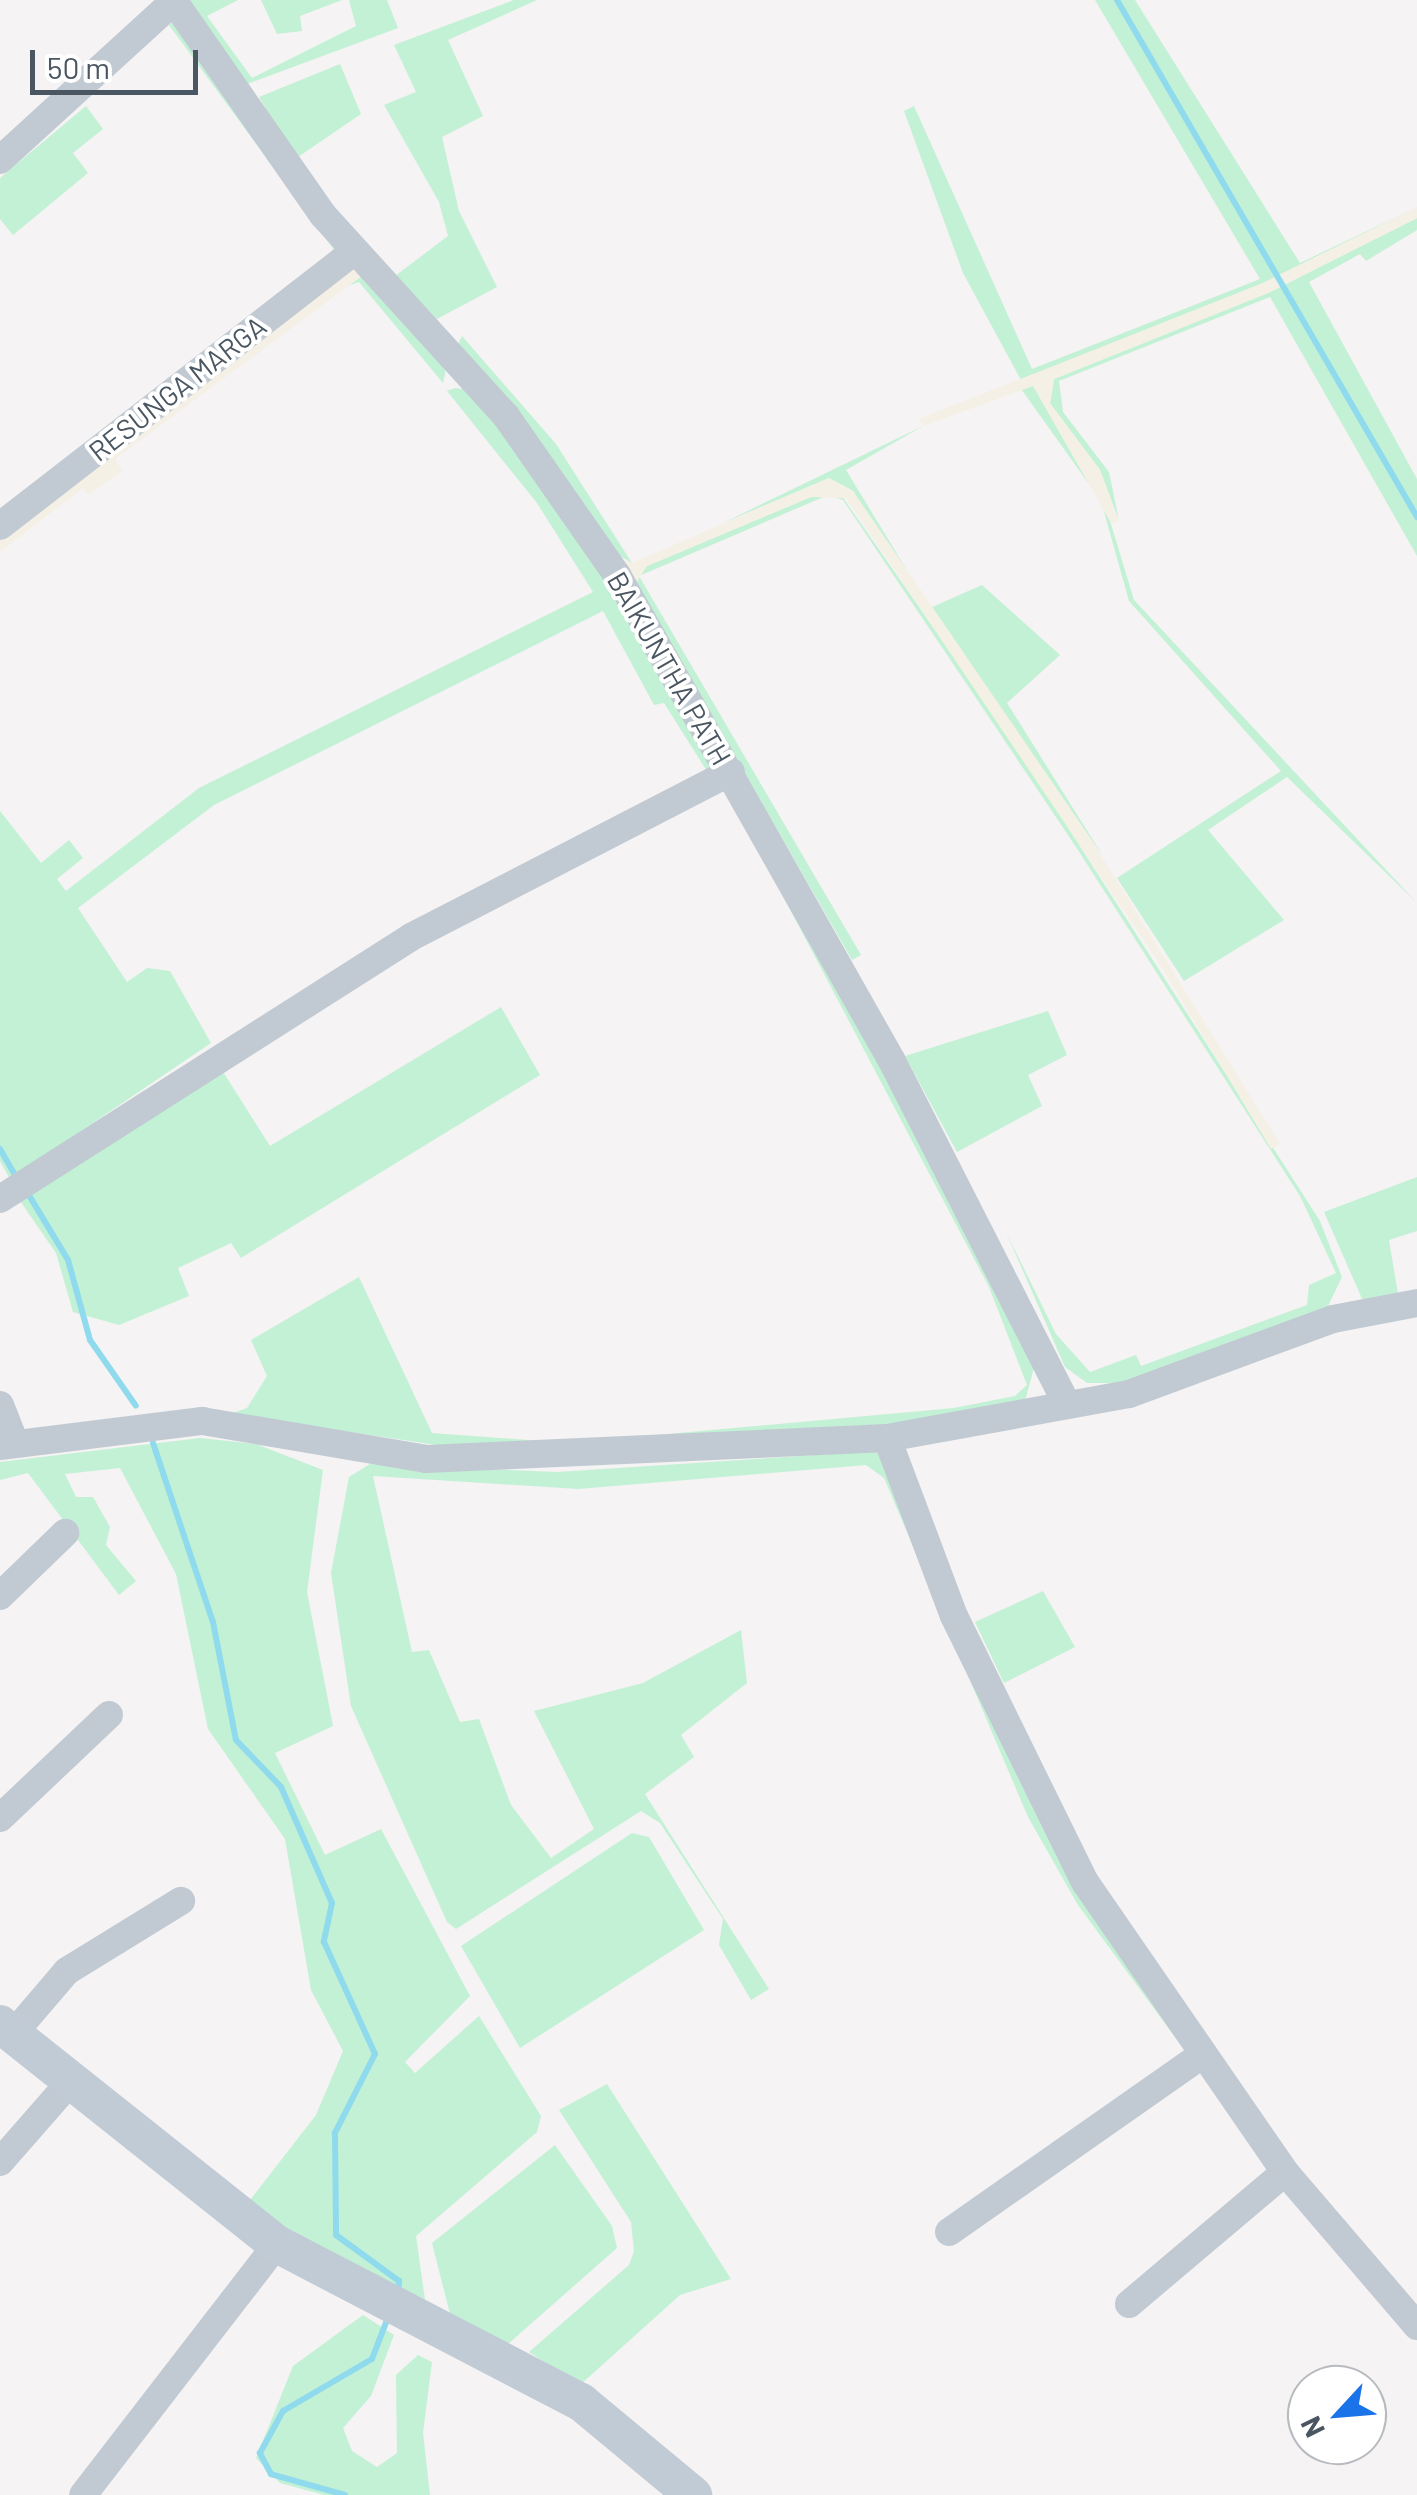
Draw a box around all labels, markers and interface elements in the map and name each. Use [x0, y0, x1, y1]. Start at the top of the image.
scale bar [35, 30, 202, 92]
text: 50 m [47, 49, 110, 85]
street label: RESUNGA MARGA [82, 308, 272, 468]
street label: BAIKUNTHA PATH [601, 565, 739, 771]
north arrow [1287, 2365, 1387, 2465]
text: N [1292, 2411, 1331, 2443]

